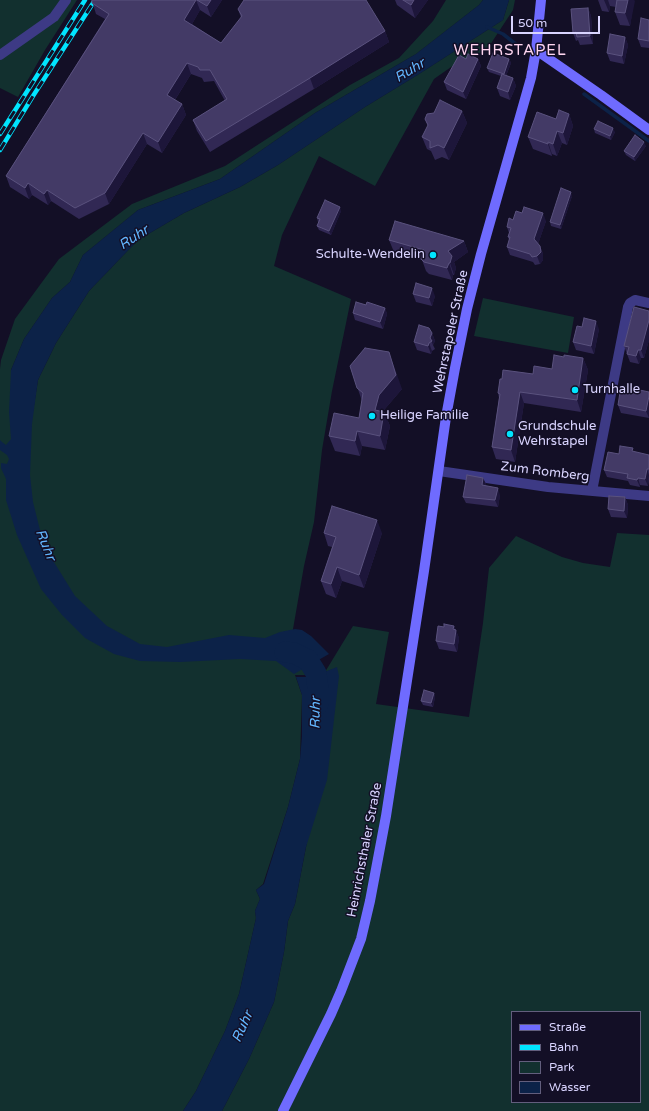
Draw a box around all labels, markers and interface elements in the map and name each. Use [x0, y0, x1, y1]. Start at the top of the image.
scale bar [513, 8, 602, 34]
text: 50 m [518, 16, 547, 30]
district label: WEHRSTAPEL [453, 42, 567, 60]
water label: Ruhr [392, 55, 428, 87]
water label: Ruhr [116, 222, 152, 254]
place label: Schulte-Wendelin [316, 247, 425, 263]
marker: Schulte-Wendelin [428, 250, 438, 260]
street label: Wehrstapeler Straße [430, 269, 472, 395]
place label: Turnhalle [583, 382, 640, 398]
marker: Turnhalle [570, 385, 580, 395]
place label: Heilige Familie [380, 408, 469, 424]
marker: Heilige Familie [367, 411, 377, 421]
place label: Grundschule Wehrstapel [518, 419, 596, 450]
marker: Grundschule Wehrstapel [505, 429, 515, 439]
street label: Zum Romberg [500, 459, 590, 485]
water label: Ruhr [31, 527, 59, 563]
water label: Ruhr [307, 697, 325, 729]
street label: Heinrichsthaler Straße [344, 781, 386, 919]
water label: Ruhr [229, 1009, 257, 1045]
legend [511, 1011, 641, 1103]
text: Straße [549, 1020, 586, 1034]
text: Bahn [549, 1040, 579, 1054]
text: Park [549, 1060, 575, 1074]
text: Wasser [549, 1080, 590, 1094]

